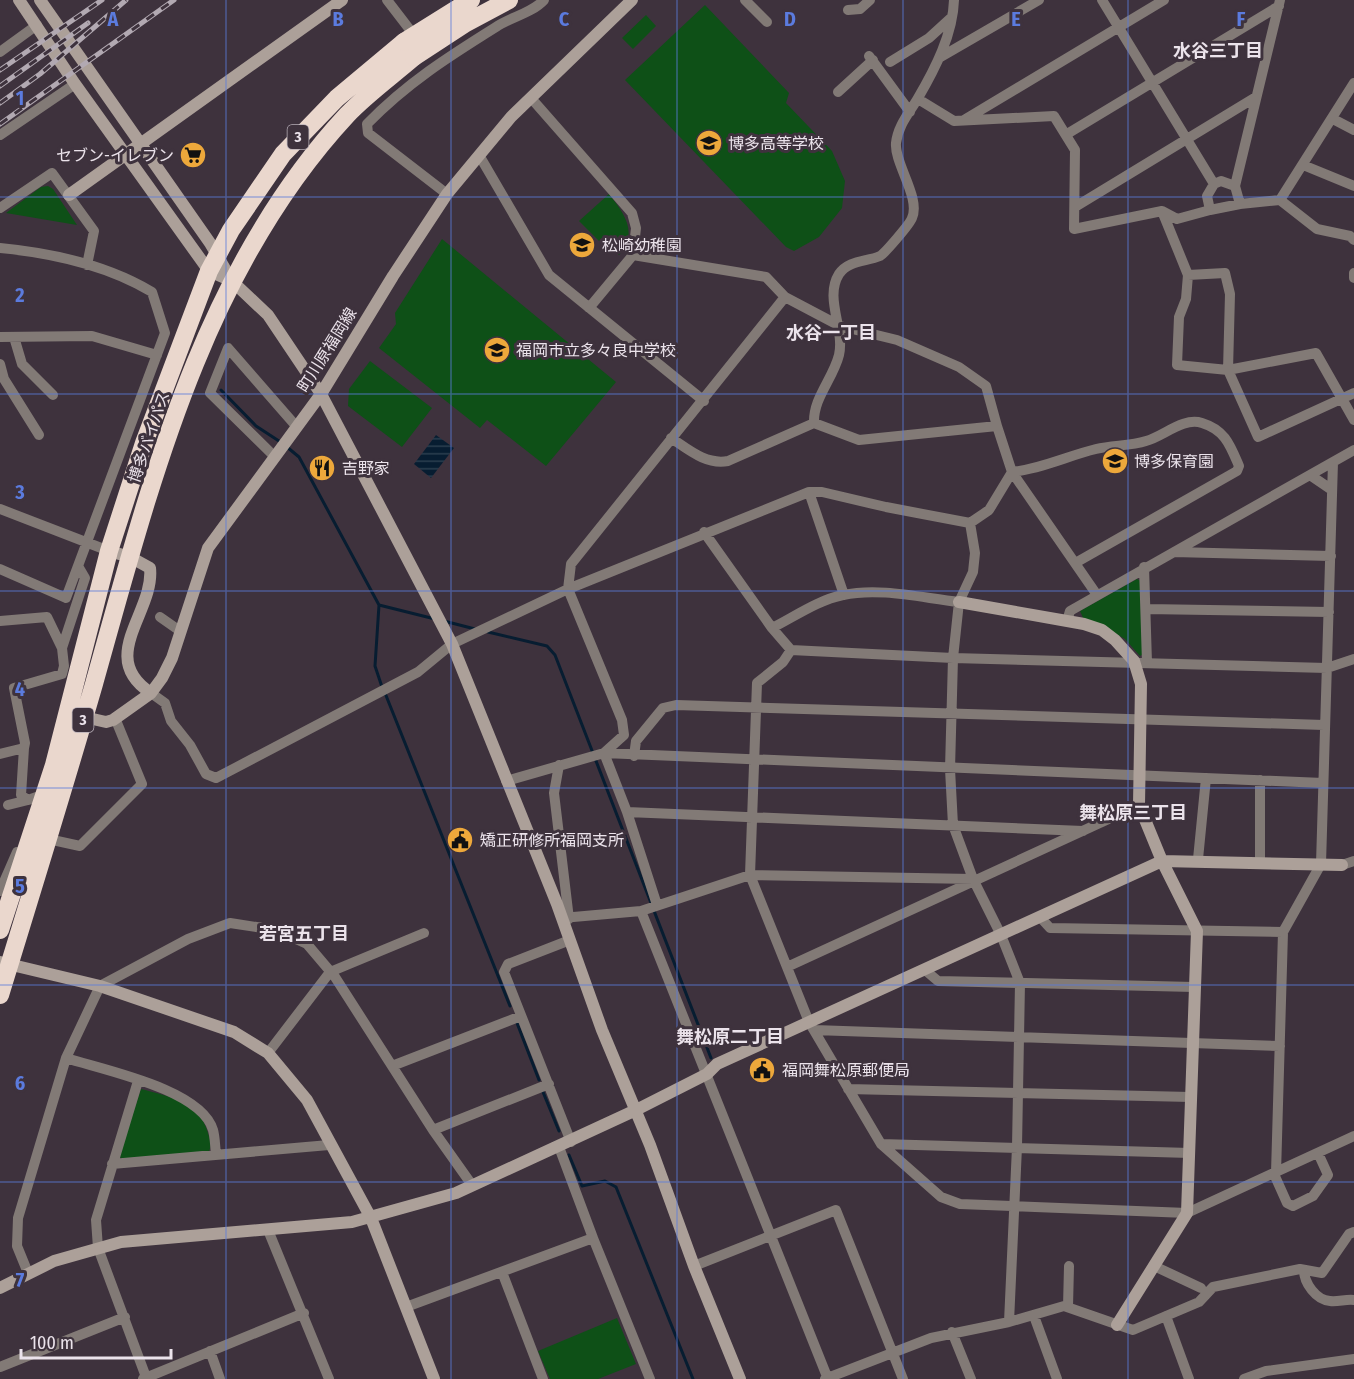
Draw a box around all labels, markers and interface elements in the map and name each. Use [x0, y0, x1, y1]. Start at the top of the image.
text: A [107, 7, 120, 31]
text: B [332, 7, 344, 31]
text: C [559, 7, 570, 31]
text: D [784, 7, 796, 31]
text: E [1011, 7, 1021, 31]
text: F [1237, 7, 1246, 31]
district label: 水谷三丁目 [1173, 40, 1263, 62]
text: 1 [16, 86, 24, 110]
road number: 3 [288, 125, 308, 149]
school or university icon: 博多高等学校 [694, 128, 724, 158]
place label: 博多高等学校 [728, 134, 824, 153]
supermarket icon: セブン-イレブン [178, 140, 208, 170]
place label: セブン-イレブン [56, 146, 174, 165]
school or university icon: 松崎幼稚園 [567, 230, 597, 260]
place label: 松崎幼稚園 [602, 236, 682, 255]
text: 2 [14, 283, 25, 307]
street label: 町川原福岡線 [294, 304, 360, 396]
district label: 水谷一丁目 [786, 322, 876, 344]
school or university icon: 福岡市立多々良中学校 [482, 335, 512, 365]
place label: 福岡市立多々良中学校 [516, 341, 676, 360]
street label: 博多バイパス [124, 389, 174, 485]
school or university icon: 博多保育園 [1100, 446, 1130, 476]
place label: 博多保育園 [1134, 452, 1214, 471]
restaurant icon: 吉野家 [307, 453, 337, 483]
place label: 吉野家 [342, 459, 390, 478]
text: 3 [14, 480, 25, 504]
text: 4 [15, 677, 25, 701]
road number: 3 [72, 708, 94, 732]
district label: 舞松原三丁目 [1079, 802, 1187, 824]
public building icon: 矯正研修所福岡支所 [445, 825, 475, 855]
place label: 矯正研修所福岡支所 [480, 831, 624, 850]
text: 5 [15, 874, 25, 898]
district label: 若宮五丁目 [259, 923, 349, 945]
district label: 舞松原二丁目 [676, 1026, 784, 1048]
public building icon: 福岡舞松原郵便局 [747, 1055, 777, 1085]
place label: 福岡舞松原郵便局 [782, 1061, 910, 1080]
text: 6 [15, 1071, 25, 1095]
text: 7 [16, 1268, 25, 1292]
scale bar [21, 1322, 171, 1360]
text: 100 m [30, 1332, 74, 1354]

